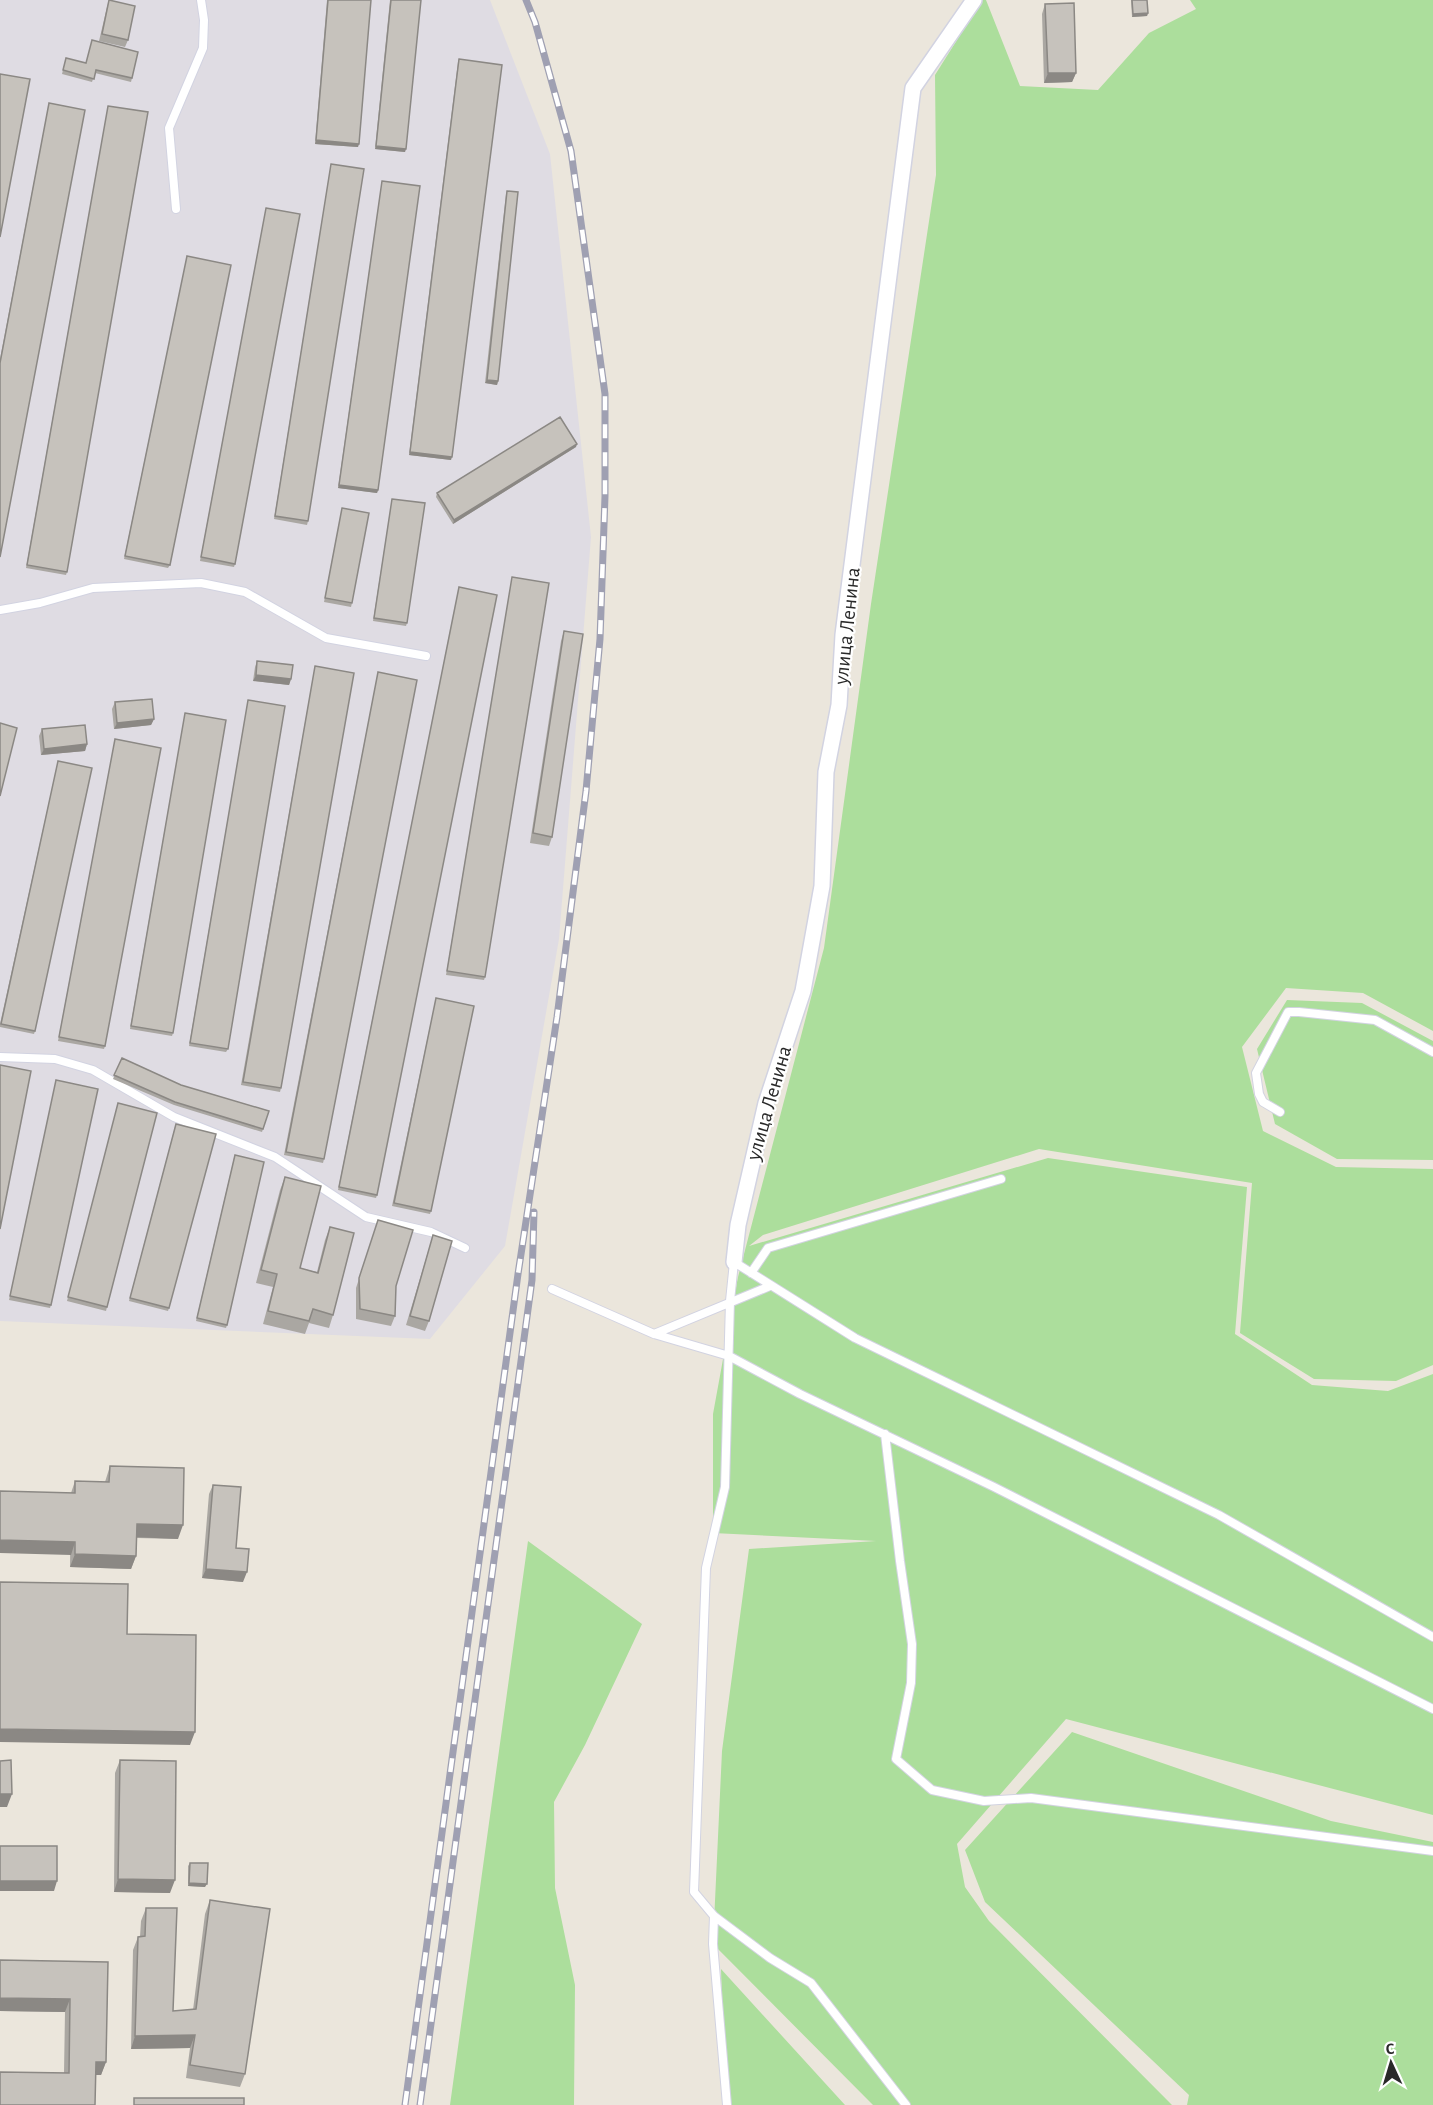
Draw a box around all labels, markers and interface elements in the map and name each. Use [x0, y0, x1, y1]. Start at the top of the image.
street label: улица Ленина [830, 566, 864, 687]
street label: улица Ленина [742, 1043, 795, 1164]
north arrow [1361, 2033, 1421, 2093]
text: С [1385, 2041, 1395, 2057]

